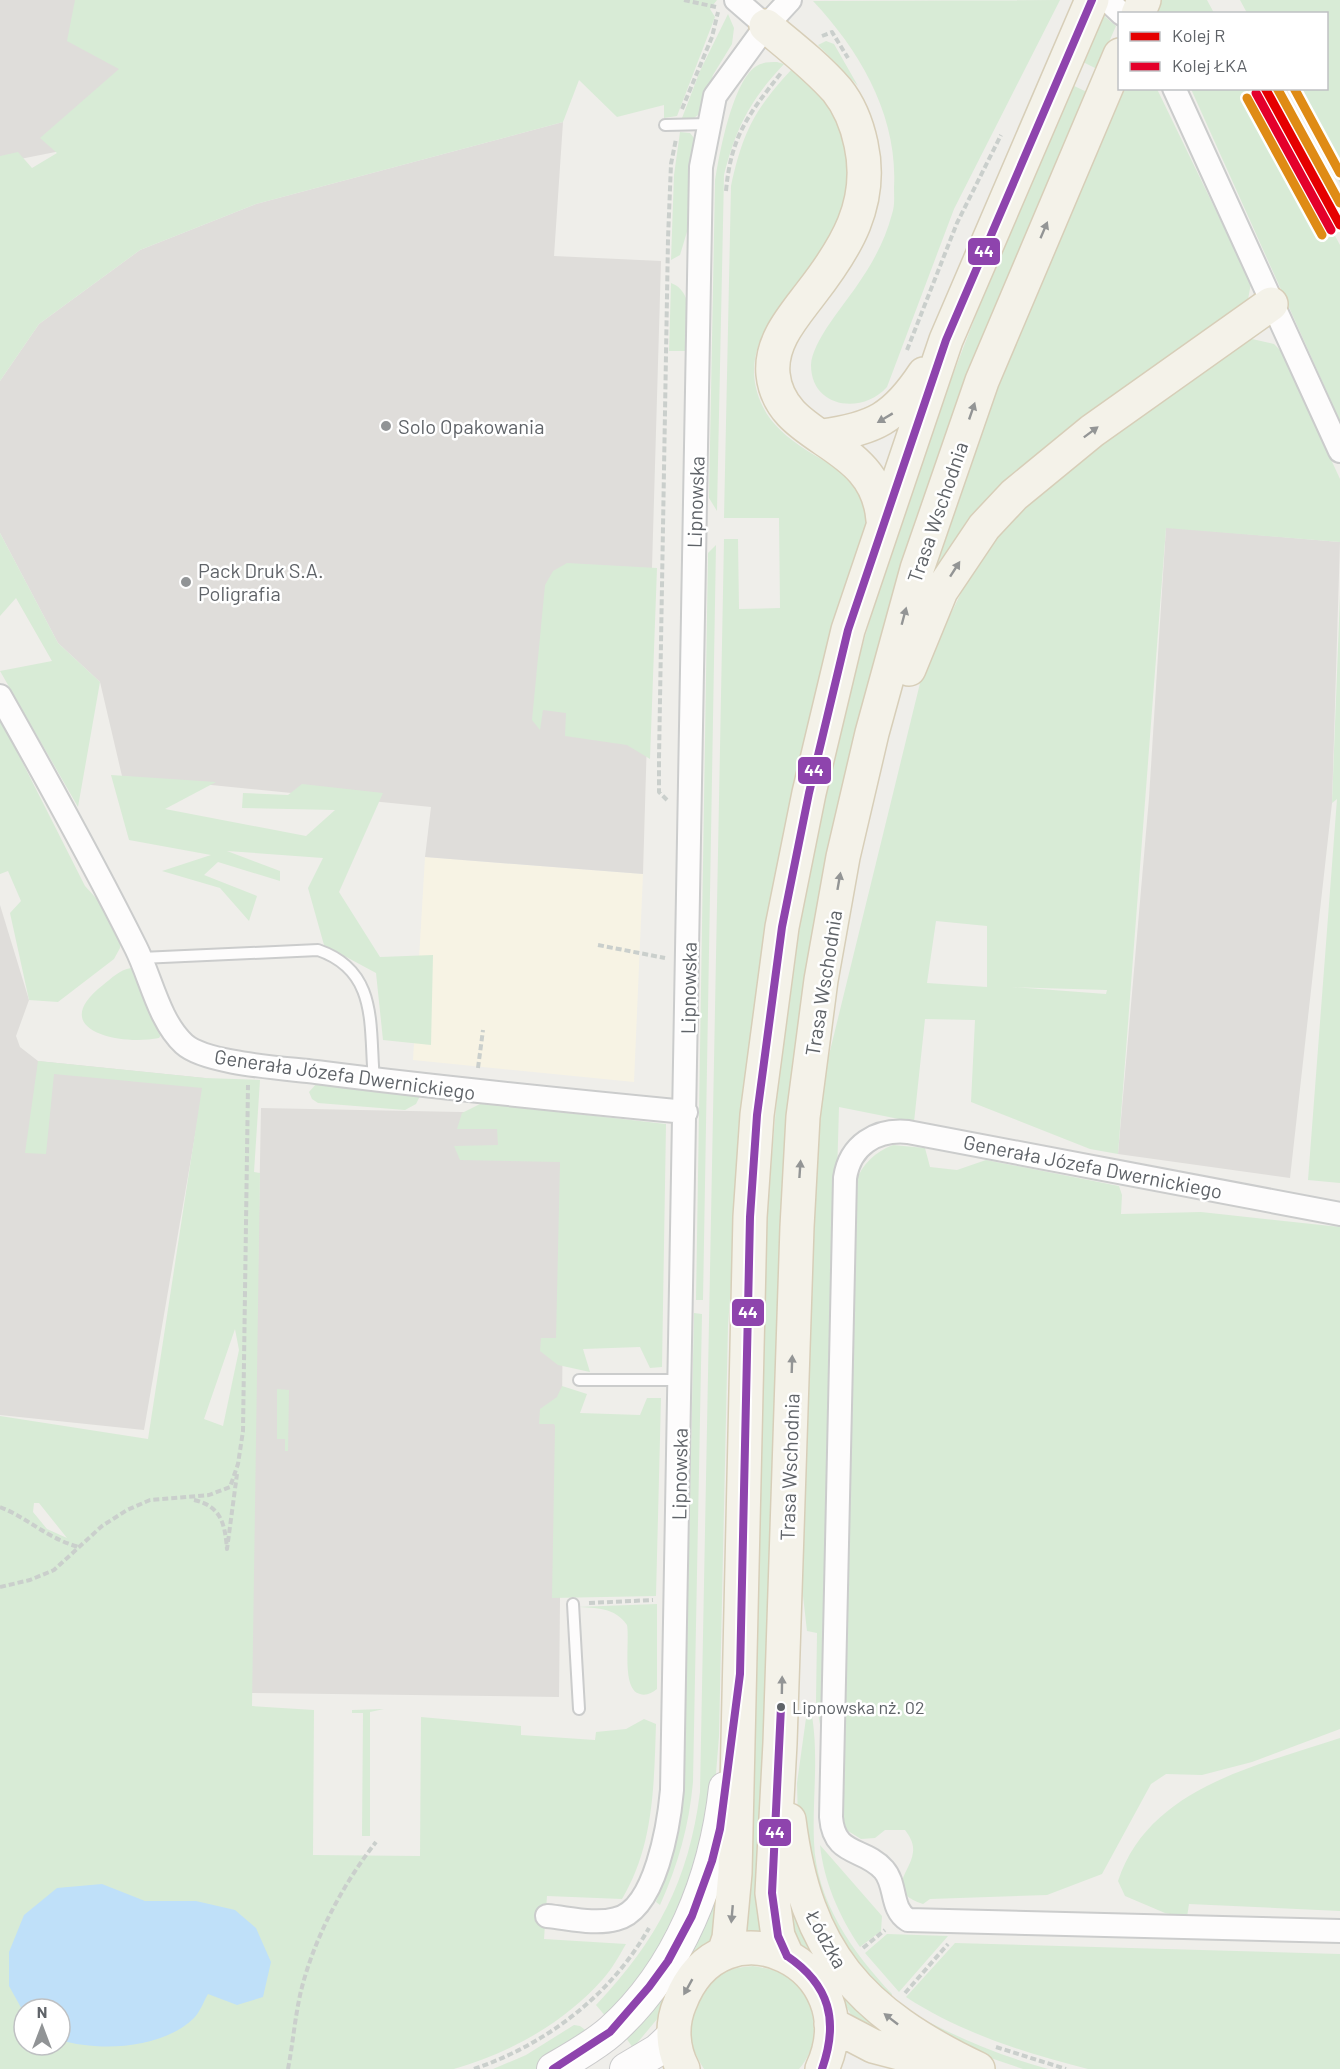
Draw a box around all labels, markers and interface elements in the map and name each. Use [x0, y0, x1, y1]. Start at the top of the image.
legend [1118, 12, 1328, 90]
text: Kolej R [1172, 24, 1225, 46]
text: Kolej ŁKA [1172, 54, 1248, 76]
one-way arrow [1039, 220, 1049, 238]
line badge: 44 [967, 237, 1001, 266]
text: 44 [974, 241, 994, 260]
one-way arrow [967, 402, 977, 420]
one-way arrow [876, 413, 893, 423]
place label: Solo Opakowania [398, 414, 544, 438]
marker: Solo Opakowania [379, 419, 393, 433]
one-way arrow [1084, 426, 1099, 438]
street label: Trasa Wschodnia [902, 438, 972, 586]
street label: Lipnowska [681, 456, 709, 548]
place label: Pack Druk S.A. Poligrafia [198, 558, 323, 605]
one-way arrow [949, 562, 961, 578]
marker: Pack Druk S.A. Poligrafia [179, 575, 193, 589]
one-way arrow [900, 607, 909, 625]
line badge: 44 [797, 756, 832, 785]
text: 44 [804, 760, 824, 779]
one-way arrow [835, 871, 844, 890]
street label: Trasa Wschodnia [800, 908, 846, 1058]
street label: Lipnowska [675, 942, 701, 1034]
street label: Generała Józefa Dwernickiego [213, 1044, 477, 1104]
street label: Generała Józefa Dwernickiego [961, 1129, 1225, 1203]
one-way arrow [796, 1160, 805, 1179]
line badge: 44 [731, 1298, 765, 1327]
text: 44 [738, 1302, 758, 1321]
one-way arrow [788, 1354, 797, 1373]
street label: Trasa Wschodnia [774, 1393, 804, 1541]
street label: Lipnowska [666, 1428, 692, 1520]
one-way arrow [777, 1675, 787, 1694]
place label: Lipnowska nż. 02 [792, 1696, 925, 1718]
marker: Lipnowska nż. 02 [775, 1701, 787, 1713]
line badge: 44 [758, 1818, 792, 1847]
text: 44 [765, 1822, 785, 1841]
one-way arrow [727, 1904, 737, 1923]
street label: Łódzka [801, 1905, 853, 1972]
one-way arrow [683, 1978, 693, 1995]
north arrow [12, 1997, 72, 2057]
text: N [37, 2002, 47, 2021]
one-way arrow [884, 2013, 899, 2026]

